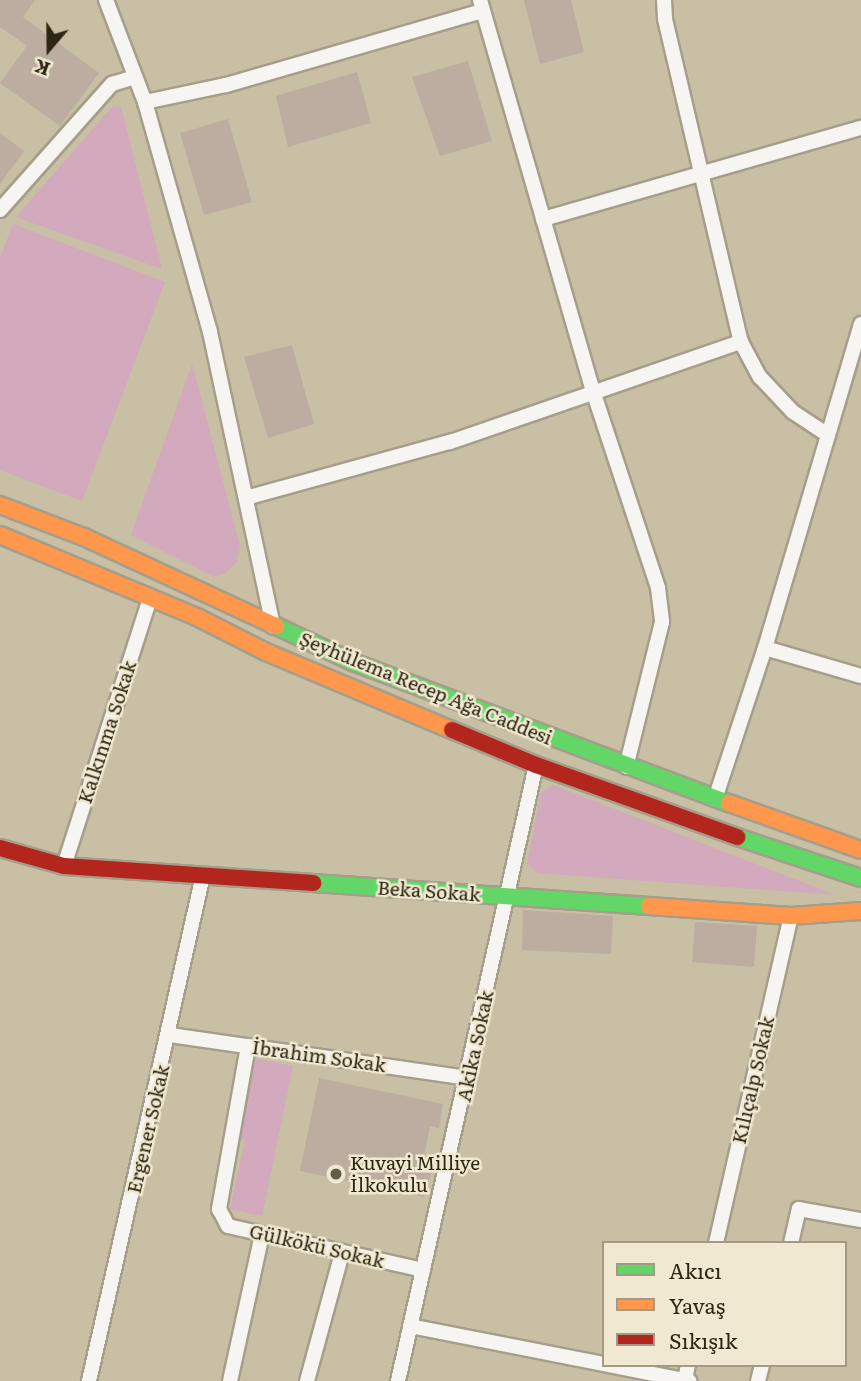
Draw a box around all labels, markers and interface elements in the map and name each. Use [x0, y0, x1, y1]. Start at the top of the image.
north arrow [14, 14, 84, 84]
text: K [30, 53, 54, 84]
street label: Şeyhülema Recep Ağa Caddesi [296, 627, 556, 749]
street label: Kalkınma Sokak [73, 658, 141, 806]
street label: Beka Sokak [377, 876, 481, 906]
street label: Akika Sokak [452, 988, 498, 1104]
street label: Kılıçalp Sokak [727, 1014, 779, 1146]
street label: İbrahim Sokak [251, 1035, 387, 1077]
street label: Ergener Sokak [122, 1062, 174, 1196]
place label: Kuvayi Milliye İlkokulu [350, 1152, 480, 1196]
marker: Kuvayi Milliye İlkokulu [328, 1166, 344, 1182]
street label: Gülkökü Sokak [247, 1219, 387, 1273]
legend [602, 1241, 847, 1367]
text: Akıcı [669, 1254, 722, 1285]
text: Yavaş [669, 1289, 725, 1320]
text: Sıkışık [669, 1324, 738, 1355]

